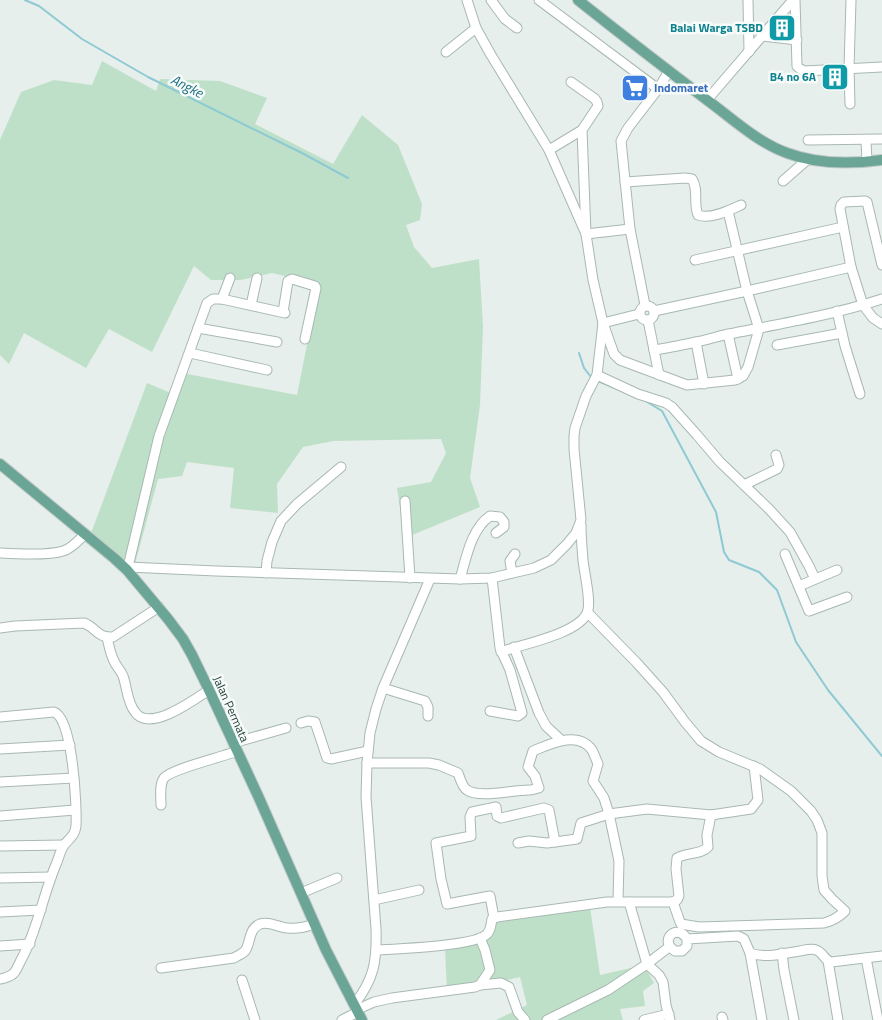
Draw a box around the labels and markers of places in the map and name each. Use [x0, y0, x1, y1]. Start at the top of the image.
building icon: Balai Warga TSBD [767, 13, 797, 43]
place label: Balai Warga TSBD [670, 18, 763, 37]
building icon: B4 no 6A [820, 62, 850, 92]
place label: B4 no 6A [770, 67, 817, 86]
supermarket icon: Indomaret [620, 73, 650, 103]
place label: Indomaret [654, 78, 709, 97]

